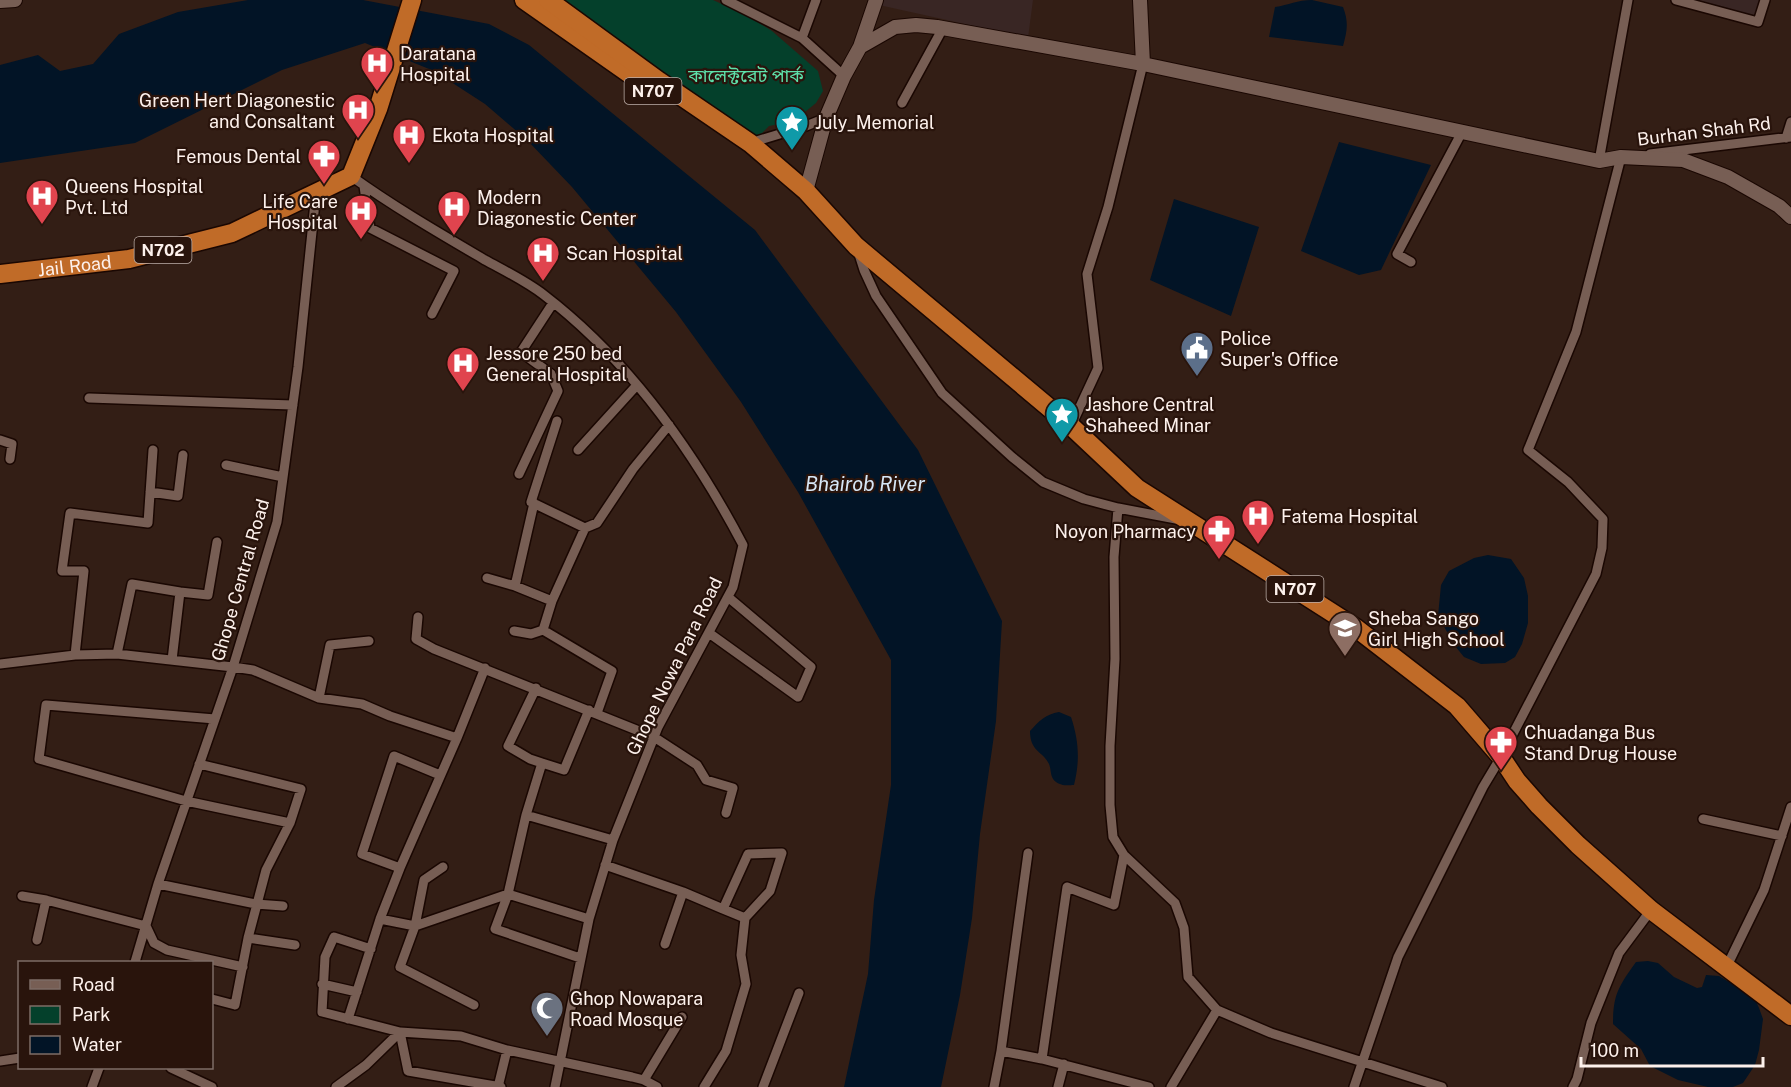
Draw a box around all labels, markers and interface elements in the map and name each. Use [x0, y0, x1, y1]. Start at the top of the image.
place label: Daratana Hospital [400, 43, 476, 85]
hospital icon: Daratana Hospital [359, 45, 395, 92]
park label: কালেক্টরেট পার্ক [687, 65, 804, 86]
road number: N707 [624, 78, 682, 104]
place label: Green Hert Diagonestic and Consaltant [139, 90, 335, 132]
hospital icon: Green Hert Diagonestic and Consaltant [340, 92, 376, 139]
place icon: July_Memorial [774, 104, 810, 151]
place label: July_Memorial [815, 112, 934, 133]
street label: Burhan Shah Rd [1636, 112, 1772, 150]
hospital icon: Ekota Hospital [391, 117, 427, 164]
place label: Ekota Hospital [432, 125, 554, 146]
pharmacy icon: Femous Dental [306, 138, 342, 185]
place label: Femous Dental [176, 146, 301, 167]
place label: Queens Hospital Pvt. Ltd [65, 176, 203, 218]
hospital icon: Queens Hospital Pvt. Ltd [24, 178, 60, 225]
place label: Modern Diagonestic Center [477, 187, 636, 229]
hospital icon: Modern Diagonestic Center [436, 189, 472, 236]
place label: Life Care Hospital [262, 191, 338, 233]
hospital icon: Life Care Hospital [343, 193, 379, 240]
hospital icon: Scan Hospital [525, 235, 561, 282]
road number: N702 [134, 237, 192, 263]
place label: Scan Hospital [566, 243, 683, 264]
street label: Jail Road [37, 251, 112, 280]
place label: Police Super's Office [1220, 328, 1338, 370]
public building icon: Police Super's Office [1179, 330, 1215, 377]
place label: Jessore 250 bed General Hospital [486, 343, 627, 385]
hospital icon: Jessore 250 bed General Hospital [445, 345, 481, 392]
place label: Jashore Central Shaheed Minar [1085, 394, 1215, 436]
place icon: Jashore Central Shaheed Minar [1044, 396, 1080, 443]
water label: Bhairob River [805, 472, 925, 496]
street label: Ghope Central Road [207, 497, 273, 663]
hospital icon: Fatema Hospital [1240, 498, 1276, 545]
place label: Fatema Hospital [1281, 506, 1418, 527]
pharmacy icon: Noyon Pharmacy [1201, 513, 1237, 560]
place label: Noyon Pharmacy [1055, 521, 1196, 542]
street label: Ghope Nowa Para Road [622, 574, 726, 758]
road number: N707 [1266, 576, 1324, 602]
place label: Sheba Sango Girl High School [1368, 608, 1505, 650]
school or university icon: Sheba Sango Girl High School [1327, 610, 1363, 657]
place label: Chuadanga Bus Stand Drug House [1524, 722, 1677, 764]
pharmacy icon: Chuadanga Bus Stand Drug House [1483, 724, 1519, 771]
legend [18, 961, 213, 1069]
text: Road [72, 974, 115, 995]
place label: Ghop Nowapara Road Mosque [570, 988, 703, 1030]
mosque icon: Ghop Nowapara Road Mosque [529, 990, 565, 1037]
text: Park [72, 1004, 110, 1025]
scale bar [1581, 1030, 1762, 1068]
text: Water [72, 1034, 122, 1055]
text: 100 m [1590, 1040, 1639, 1061]

